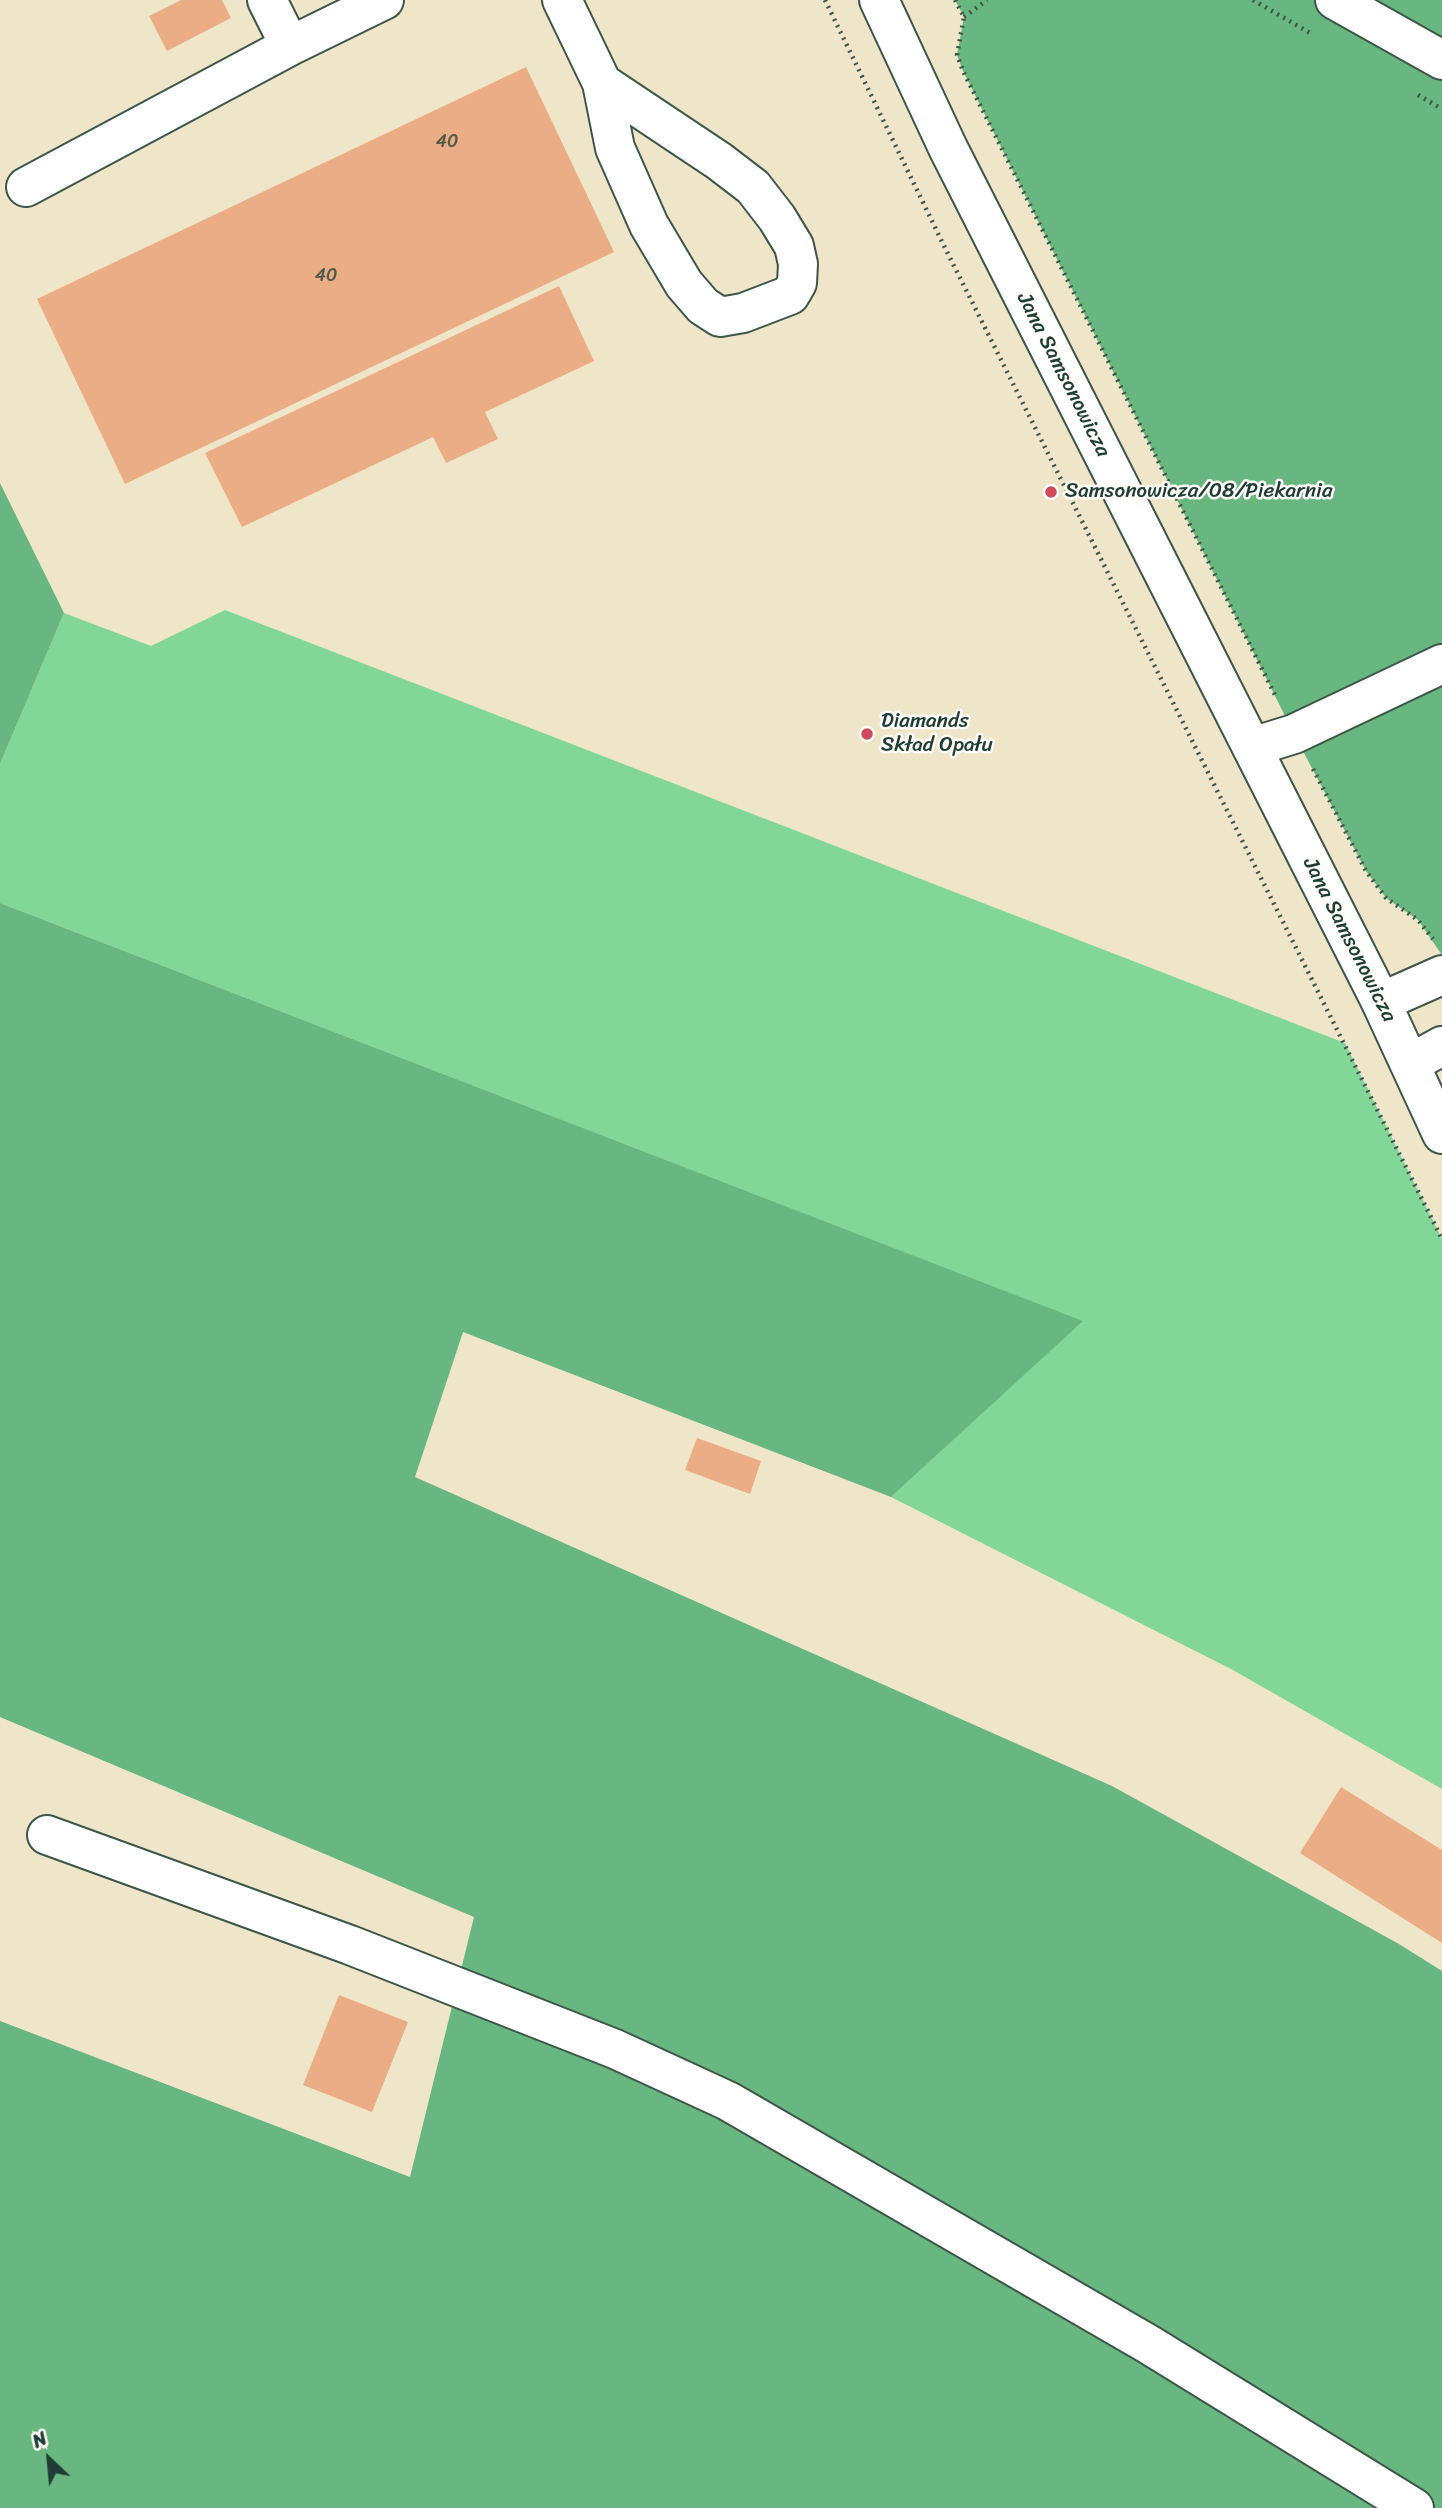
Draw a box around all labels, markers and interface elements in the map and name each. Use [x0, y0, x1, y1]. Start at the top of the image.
house number: 40 [436, 131, 458, 153]
house number: 40 [315, 265, 337, 287]
street label: Jana Samsonowicza [1011, 289, 1115, 461]
place label: Samsonowicza/08/Piekarnia [1065, 479, 1332, 505]
marker: Samsonowicza/08/Piekarnia [1043, 484, 1059, 500]
place label: Diamands Skład Opału [881, 709, 993, 759]
marker: Diamands Skład Opału [859, 726, 875, 742]
street label: Jana Samsonowicza [1297, 854, 1401, 1026]
text: N [26, 2422, 53, 2457]
north arrow [14, 2424, 84, 2494]

